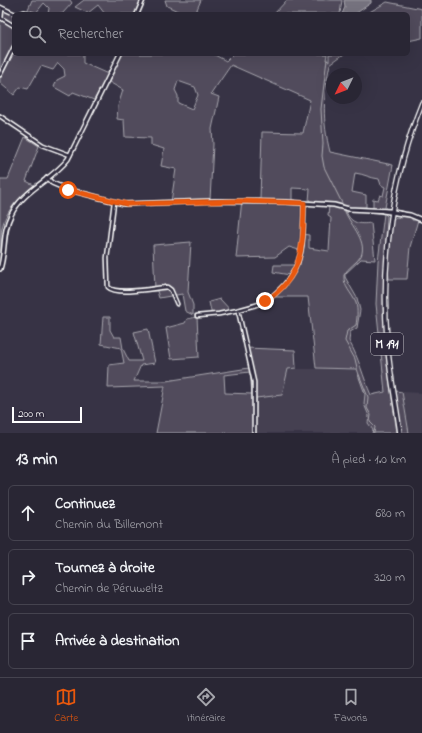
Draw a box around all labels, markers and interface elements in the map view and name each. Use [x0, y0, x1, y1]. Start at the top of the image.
search box [12, 12, 410, 56]
icon: search [26, 23, 48, 45]
text: Rechercher [58, 23, 123, 45]
north arrow [326, 68, 362, 104]
route start [59, 181, 77, 199]
route end [256, 292, 274, 310]
road number: M 191 [371, 333, 403, 355]
scale bar [12, 405, 82, 424]
text: 200 m [18, 406, 44, 422]
text: 13 min [16, 447, 57, 472]
text: À pied · 1.0 km [331, 450, 406, 469]
text: Continuez [55, 493, 115, 515]
icon: ahead [17, 502, 39, 524]
text: 680 m [375, 504, 405, 523]
text: Chemin du Billemont [55, 515, 163, 534]
text: Tournez à droite [55, 557, 155, 579]
icon: right [17, 566, 39, 588]
text: 320 m [374, 568, 405, 587]
text: Chemin de Péruweltz [55, 579, 163, 598]
icon: arrive [17, 630, 39, 652]
text: Arrivée à destination [55, 630, 180, 652]
tab: Carte [54, 686, 78, 726]
tab: Itinéraire [187, 686, 225, 726]
tab: Favoris [334, 686, 368, 726]

